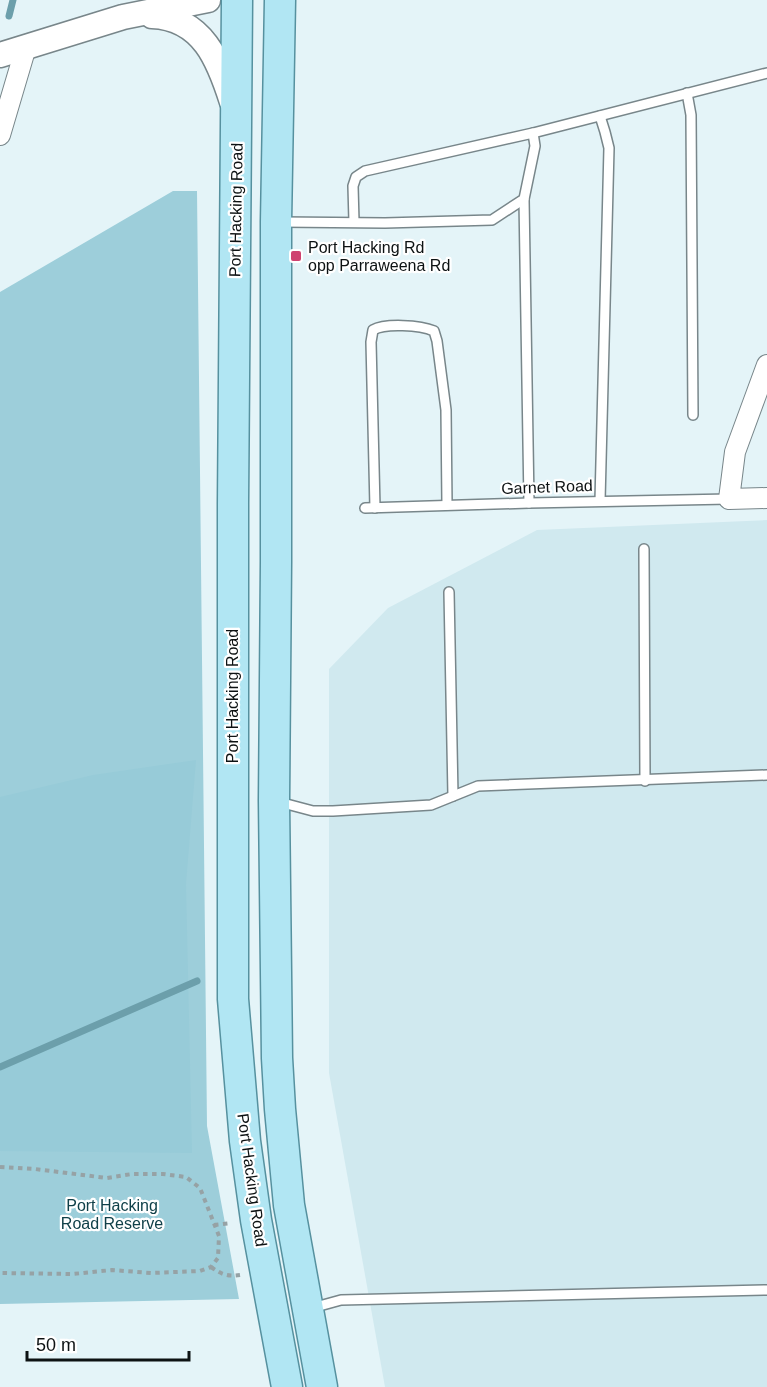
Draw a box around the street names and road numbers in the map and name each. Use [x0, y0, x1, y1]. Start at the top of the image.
street label: Port Hacking Road [226, 143, 246, 277]
street label: Garnet Road [501, 477, 593, 497]
street label: Port Hacking Road [224, 629, 241, 763]
street label: Port Hacking Road [234, 1112, 270, 1248]

